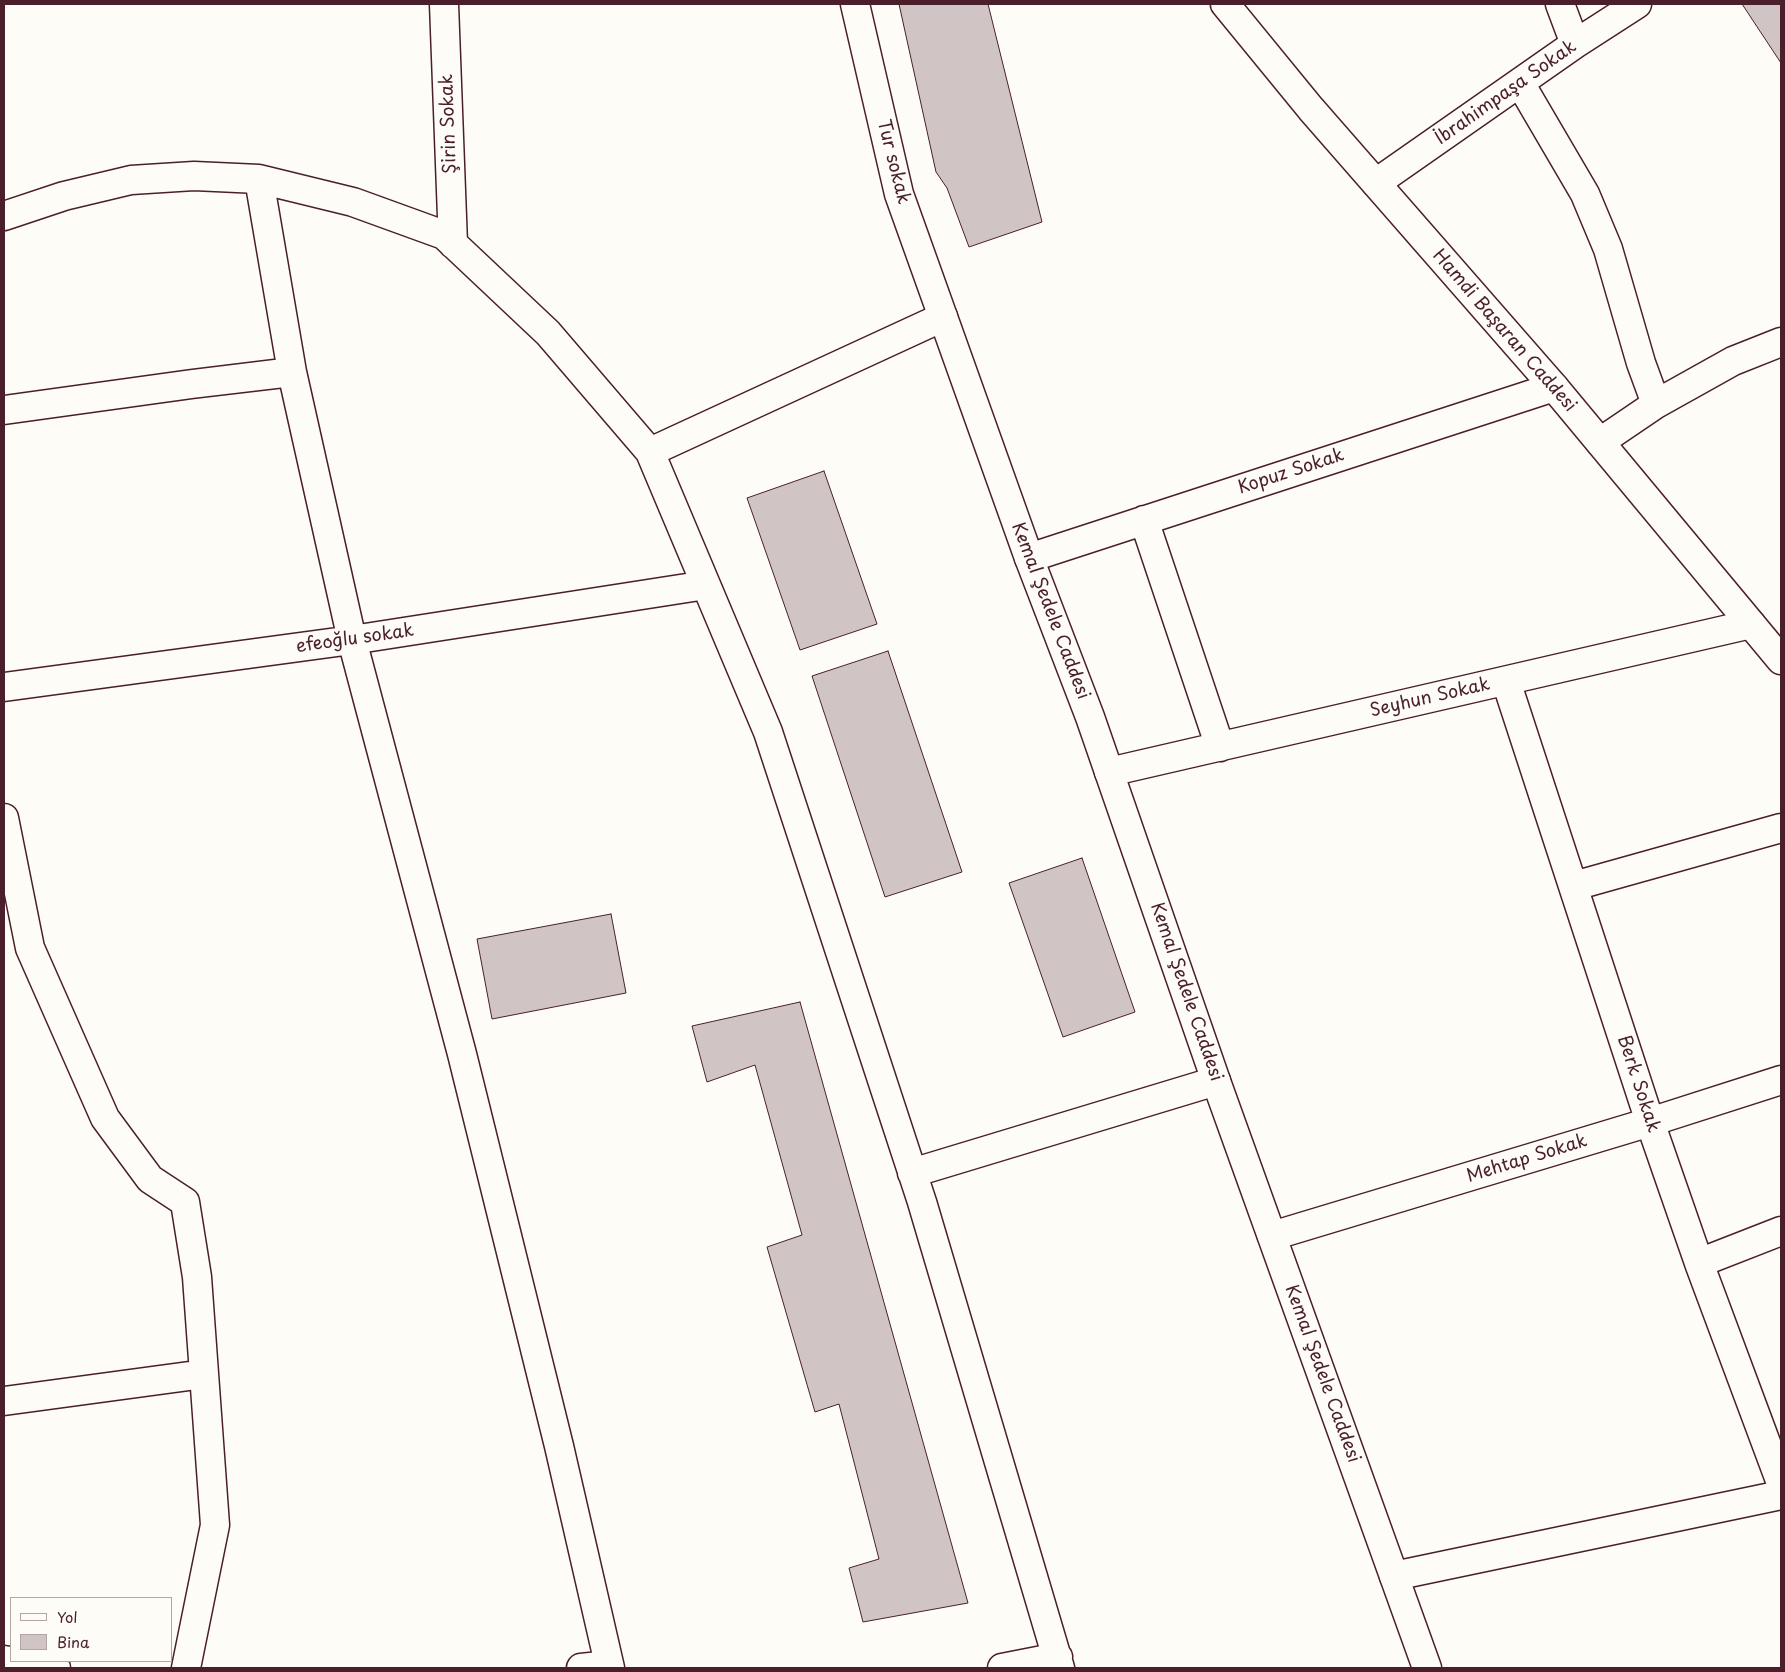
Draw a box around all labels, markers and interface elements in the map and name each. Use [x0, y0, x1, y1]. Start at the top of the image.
street label: İbrahimpaşa Sokak [1431, 36, 1581, 150]
street label: Şirin Sokak [436, 74, 462, 174]
street label: Tur sokak [872, 118, 914, 206]
street label: Hamdi Başaran Caddesi [1428, 245, 1580, 417]
street label: Kopuz Sokak [1235, 445, 1347, 499]
street label: Kemal Şedele Caddesi [1006, 520, 1094, 702]
street label: efeoğlu sokak [295, 620, 415, 658]
street label: Seyhun Sokak [1368, 674, 1492, 722]
street label: Kemal Şedele Caddesi [1145, 900, 1227, 1084]
street label: Berk Sokak [1612, 1033, 1664, 1135]
street label: Mehtap Sokak [1464, 1130, 1590, 1188]
street label: Kemal Şedele Caddesi [1280, 1282, 1364, 1466]
legend [10, 1597, 172, 1662]
text: Yol [57, 1605, 78, 1628]
text: Bina [57, 1630, 89, 1653]

